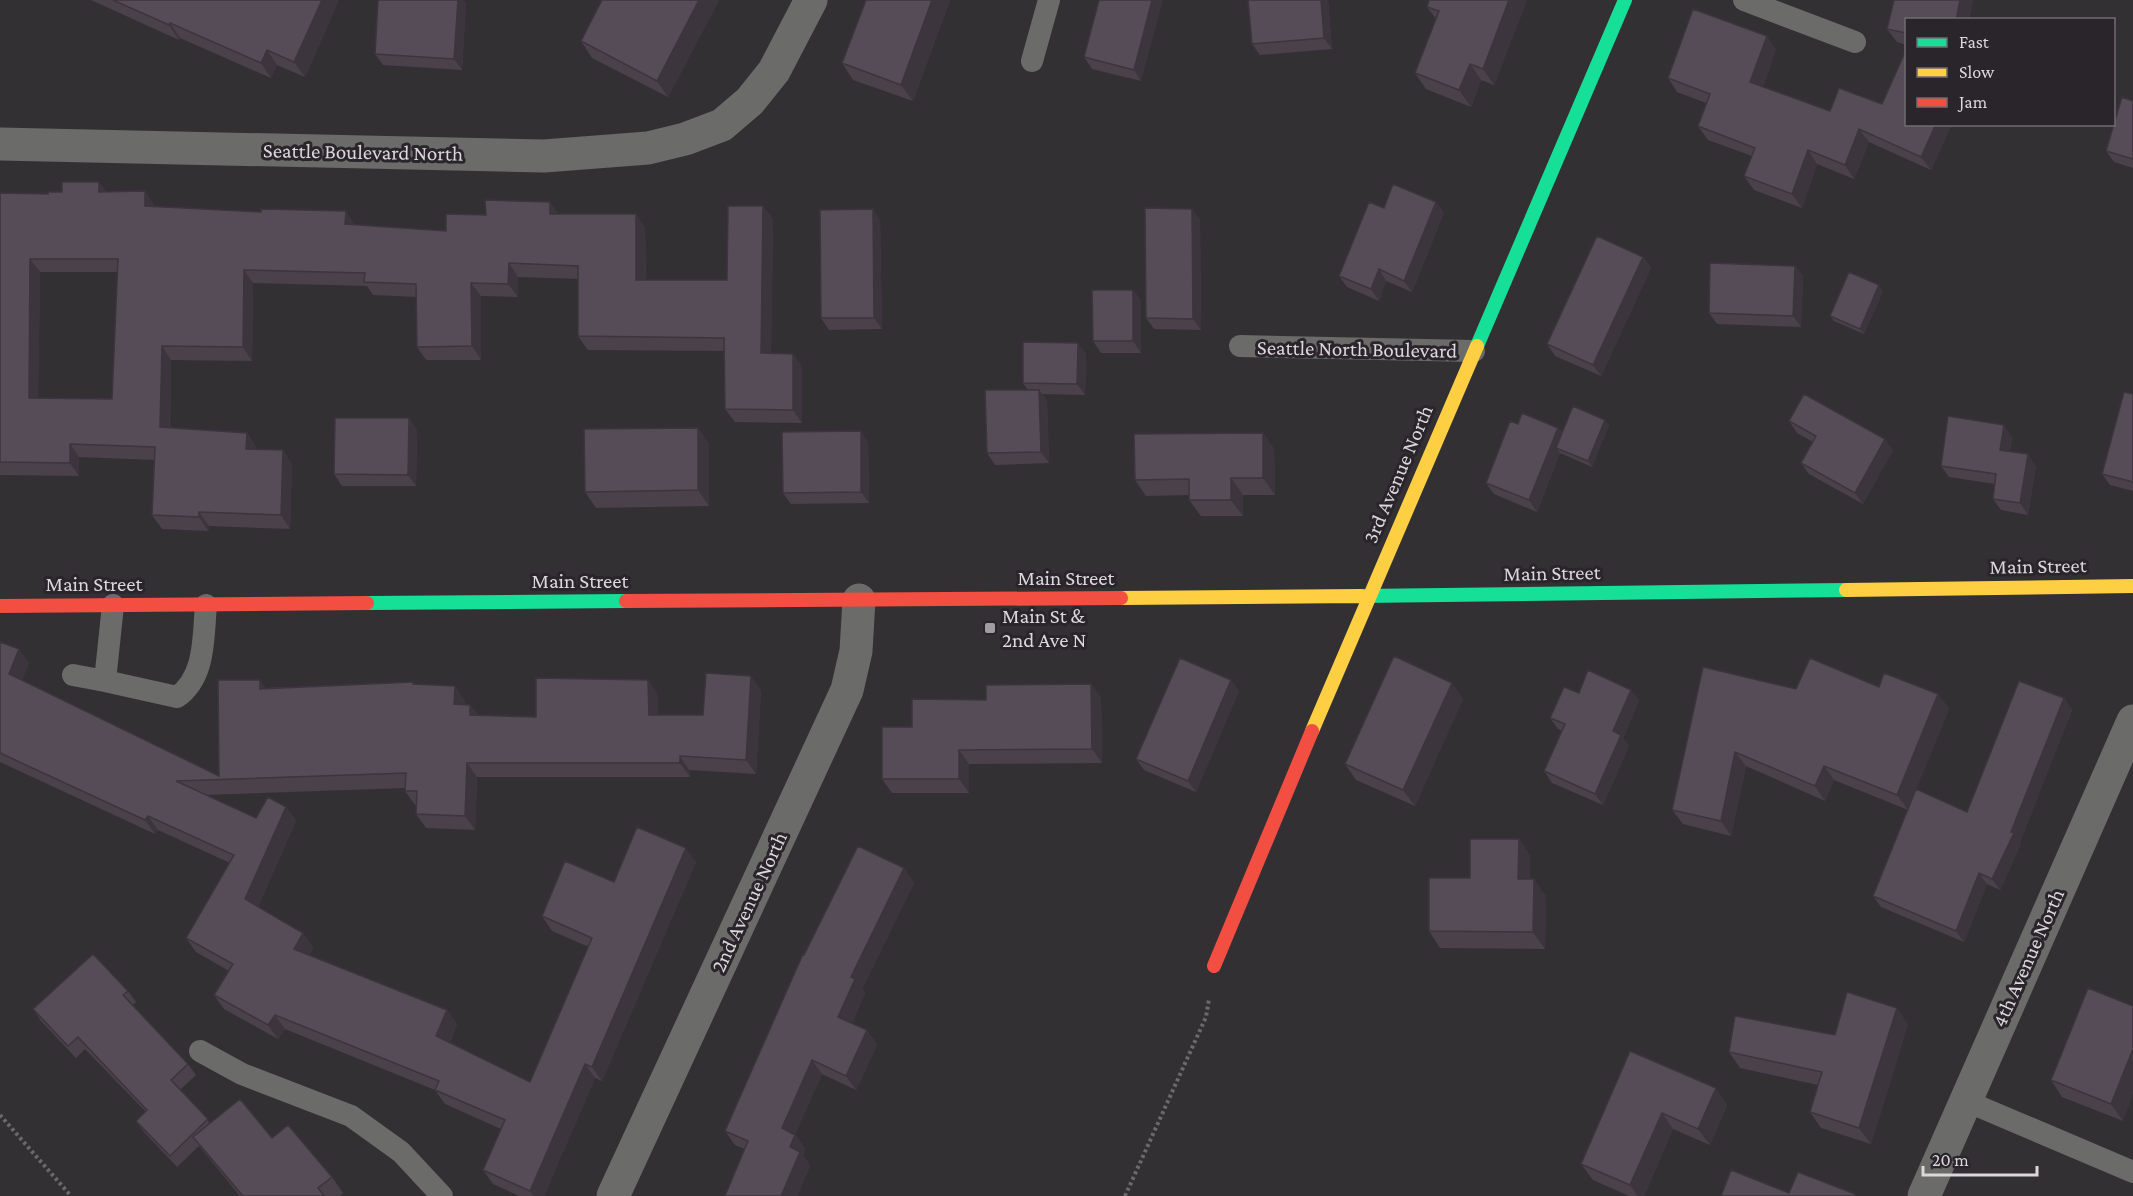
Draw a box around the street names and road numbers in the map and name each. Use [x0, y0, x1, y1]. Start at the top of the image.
street label: Seattle Boulevard North [263, 138, 463, 166]
street label: Seattle North Boulevard [1257, 335, 1457, 363]
street label: 3rd Avenue North [1358, 401, 1438, 547]
street label: Main Street [1989, 553, 2088, 579]
street label: Main Street [1503, 560, 1602, 586]
street label: Main Street [1017, 566, 1116, 590]
street label: Main Street [531, 569, 630, 593]
street label: Main Street [45, 572, 144, 596]
street label: 2nd Avenue North [706, 828, 792, 976]
street label: 4th Avenue North [1987, 885, 2069, 1031]

